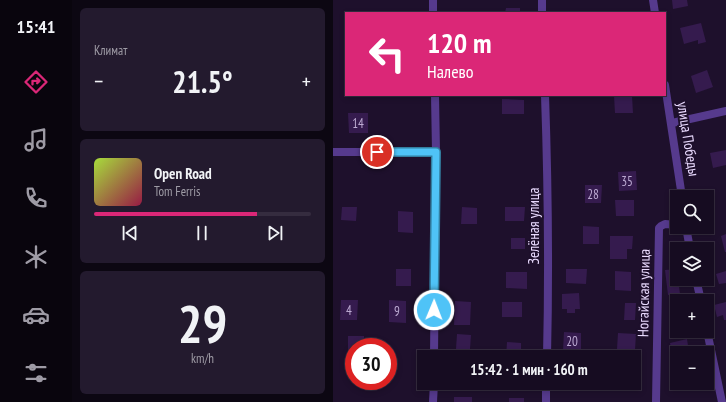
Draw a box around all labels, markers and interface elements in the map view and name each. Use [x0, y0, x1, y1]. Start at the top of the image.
text: 15:41 [17, 15, 55, 38]
text: 120 m [427, 24, 491, 61]
icon: left [361, 28, 413, 80]
text: Климат [94, 42, 127, 59]
text: Налево [427, 60, 474, 83]
text: 21.5° [172, 62, 233, 101]
text: − [94, 67, 103, 95]
text: + [302, 67, 311, 95]
icon: directions [22, 68, 50, 96]
street label: улица Победы [673, 100, 704, 178]
house number: 14 [352, 115, 364, 132]
icon: music [22, 126, 50, 154]
pin [360, 135, 394, 169]
icon: arrive [366, 141, 388, 163]
text: Open Road [154, 164, 212, 183]
house number: 35 [621, 173, 633, 190]
text: Tom Ferris [154, 183, 200, 200]
icon: phone [22, 184, 50, 212]
house number: 28 [587, 186, 599, 203]
street label: Зелёная улица [524, 188, 543, 264]
map controls [670, 190, 714, 390]
button: search [670, 190, 714, 234]
icon: previous [119, 222, 141, 244]
icon: pause [191, 222, 213, 244]
icon: next [264, 222, 286, 244]
button: layers [670, 242, 714, 286]
icon: climate [22, 243, 50, 271]
street label: Ногайская улица [633, 249, 654, 337]
position arrow [413, 289, 455, 331]
text: 29 [178, 290, 227, 357]
button: + [670, 294, 714, 338]
icon: car [22, 301, 50, 329]
house number: 4 [346, 302, 352, 319]
house number: 9 [394, 303, 400, 320]
house number: 20 [566, 333, 578, 350]
speed limit sign: 30 [345, 338, 397, 390]
button: − [670, 346, 714, 390]
text: km/h [191, 350, 214, 367]
icon: filters [22, 359, 50, 387]
text: 15:42 · 1 мин · 160 m [470, 360, 588, 379]

